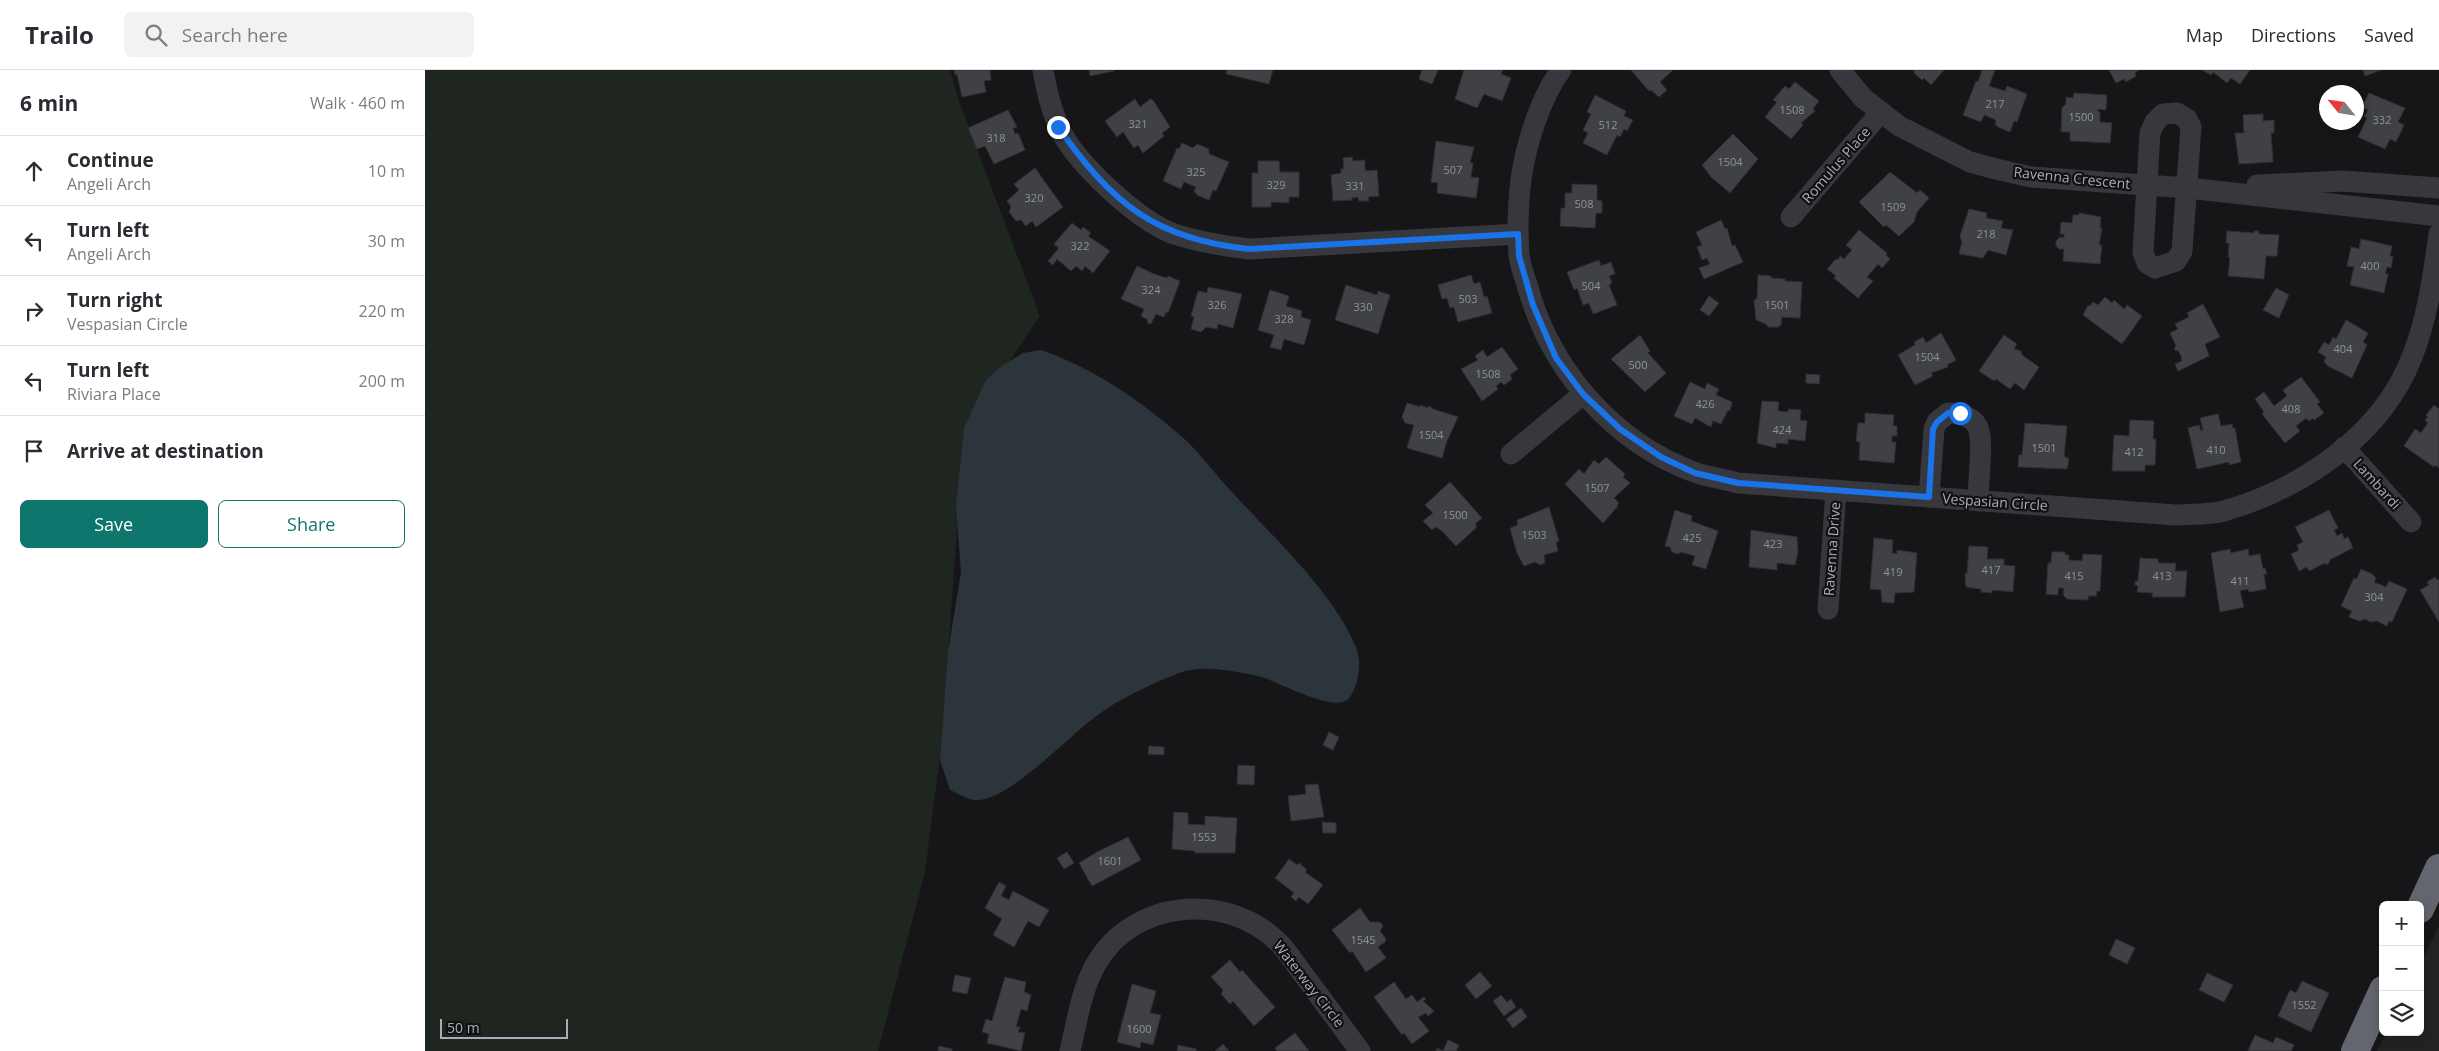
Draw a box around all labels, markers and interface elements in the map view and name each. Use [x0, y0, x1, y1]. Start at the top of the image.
search box [124, 12, 474, 57]
text: Trailo [25, 18, 94, 51]
icon: search [142, 21, 170, 49]
text: Search here [182, 22, 288, 48]
text: Map [2186, 23, 2223, 47]
text: Directions [2251, 23, 2336, 47]
text: Saved [2364, 23, 2414, 47]
north arrow [2319, 85, 2364, 130]
text: 6 min [20, 89, 78, 117]
text: Walk · 460 m [310, 92, 405, 114]
house number: 217 [1986, 96, 2004, 111]
house number: 1508 [1779, 102, 1805, 117]
house number: 1500 [2068, 109, 2094, 124]
house number: 332 [2373, 112, 2391, 127]
route end [1047, 116, 1070, 139]
house number: 321 [1129, 116, 1147, 131]
house number: 512 [1599, 117, 1617, 132]
street label: Romulus Place [1797, 122, 1874, 207]
house number: 318 [987, 130, 1005, 145]
text: Continue [67, 147, 154, 173]
house number: 1504 [1717, 154, 1743, 169]
icon: ahead [20, 157, 48, 185]
text: 10 m [368, 160, 405, 182]
house number: 507 [1444, 162, 1462, 177]
street label: Ravenna Crescent [2013, 162, 2131, 193]
house number: 325 [1187, 164, 1205, 179]
text: Angeli Arch [67, 173, 151, 195]
house number: 329 [1267, 177, 1285, 192]
house number: 331 [1346, 178, 1364, 193]
house number: 320 [1025, 190, 1043, 205]
house number: 508 [1575, 196, 1593, 211]
house number: 1509 [1880, 199, 1906, 214]
text: Turn left [67, 217, 149, 243]
house number: 218 [1977, 226, 1995, 241]
icon: left [20, 227, 48, 255]
text: 30 m [368, 230, 405, 252]
house number: 322 [1071, 238, 1089, 253]
text: Angeli Arch [67, 243, 151, 265]
house number: 400 [2361, 258, 2379, 273]
house number: 504 [1582, 278, 1601, 293]
house number: 324 [1142, 282, 1161, 297]
text: Turn right [67, 287, 162, 313]
house number: 503 [1459, 291, 1477, 306]
icon: right [20, 297, 48, 325]
house number: 326 [1208, 297, 1226, 312]
house number: 1501 [1764, 297, 1790, 312]
house number: 330 [1354, 299, 1372, 314]
text: 220 m [359, 300, 405, 322]
house number: 328 [1275, 311, 1293, 326]
text: Vespasian Circle [67, 313, 188, 335]
house number: 404 [2334, 341, 2353, 356]
house number: 1504 [1914, 349, 1940, 364]
text: Turn left [67, 357, 149, 383]
house number: 500 [1629, 357, 1647, 372]
house number: 1508 [1475, 366, 1501, 381]
icon: left [20, 367, 48, 395]
text: 200 m [359, 370, 405, 392]
text: Riviara Place [67, 383, 161, 405]
house number: 426 [1696, 396, 1714, 411]
house number: 408 [2282, 401, 2300, 416]
route start [1949, 402, 1972, 425]
house number: 424 [1773, 422, 1792, 437]
house number: 1504 [1418, 427, 1444, 442]
icon: arrive [20, 437, 48, 465]
text: Arrive at destination [67, 438, 264, 464]
house number: 1501 [2031, 440, 2057, 455]
house number: 410 [2207, 442, 2225, 457]
house number: 412 [2125, 444, 2143, 459]
street label: Lambardi [2349, 454, 2405, 513]
house number: 1507 [1584, 480, 1610, 495]
street label: Vespasian Circle [1942, 488, 2049, 515]
button: Save [20, 500, 208, 548]
button: Share [218, 500, 405, 548]
street label: Ravenna Drive [1819, 501, 1844, 597]
house number: 1500 [1442, 507, 1468, 522]
house number: 1503 [1521, 527, 1547, 542]
house number: 425 [1683, 530, 1701, 545]
house number: 423 [1764, 536, 1782, 551]
house number: 417 [1982, 562, 2000, 577]
house number: 419 [1884, 564, 1902, 579]
house number: 415 [2065, 568, 2083, 583]
house number: 413 [2153, 568, 2171, 583]
house number: 411 [2231, 573, 2249, 588]
house number: 304 [2365, 589, 2384, 604]
house number: 1553 [1191, 829, 1217, 844]
house number: 1601 [1097, 853, 1123, 868]
map controls [2379, 901, 2424, 1036]
button: + [2379, 901, 2424, 946]
house number: 1545 [1350, 932, 1376, 947]
street label: Waterway Circle [1270, 937, 1349, 1031]
button: − [2379, 946, 2424, 991]
button: layers [2379, 991, 2424, 1036]
house number: 1552 [2291, 997, 2317, 1012]
scale bar [440, 1016, 567, 1039]
text: 50 m [447, 1018, 480, 1037]
house number: 1600 [1126, 1021, 1152, 1036]

